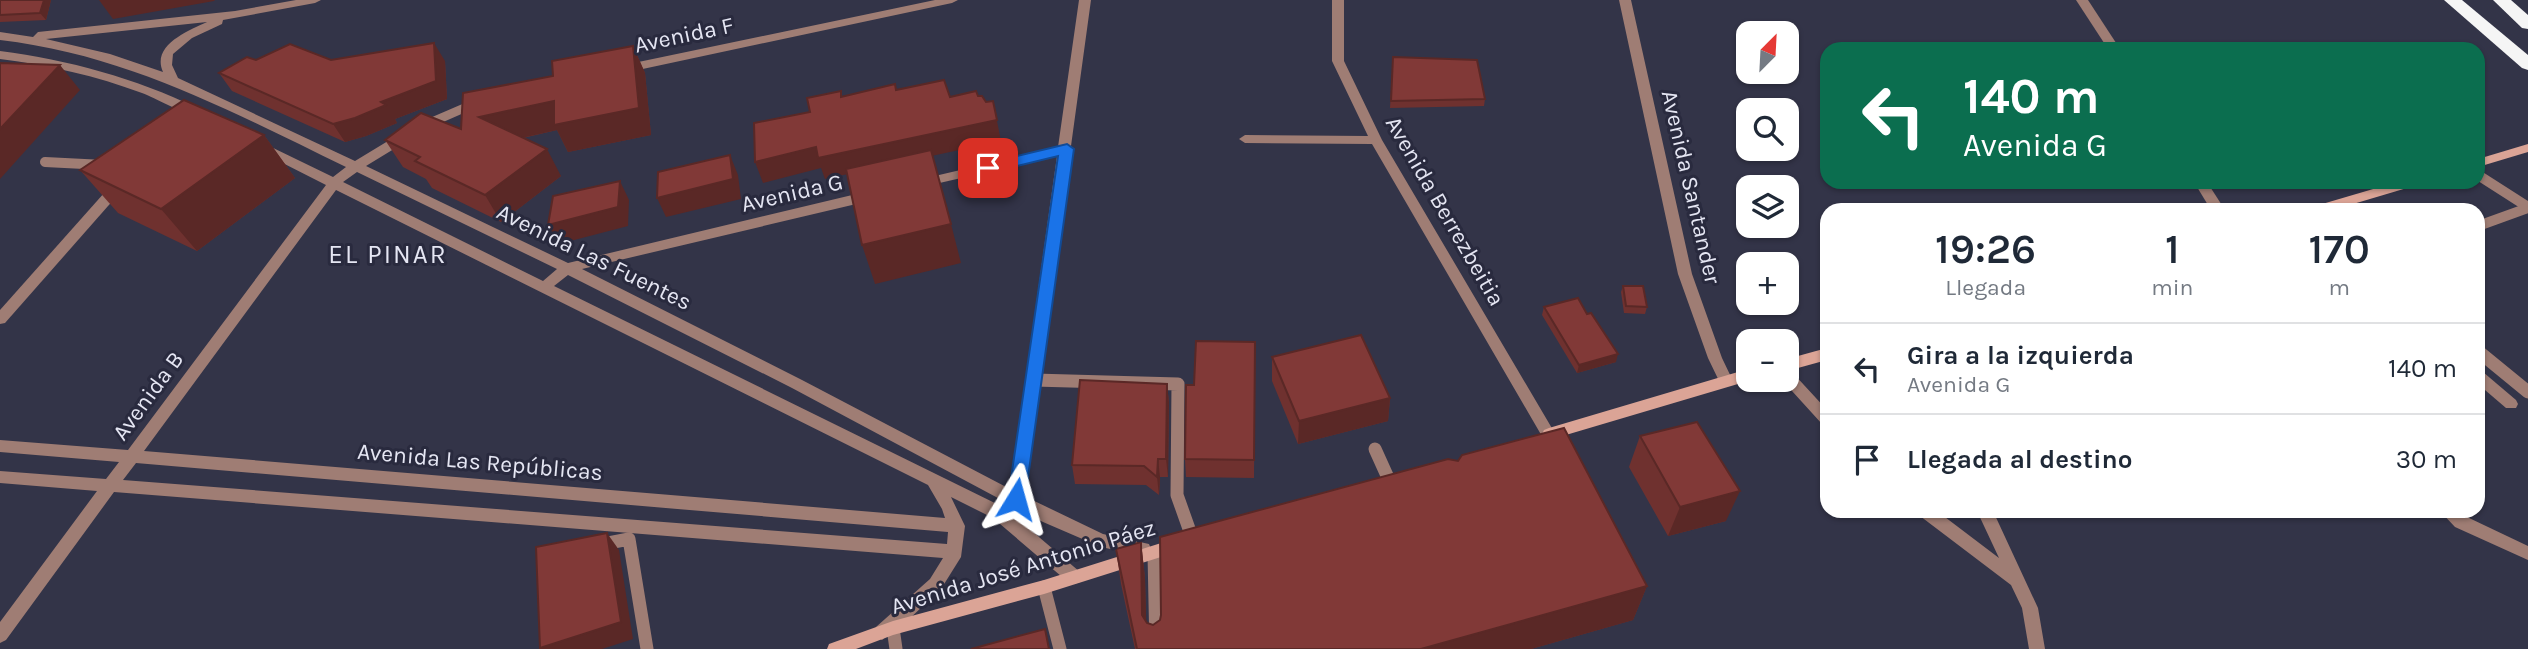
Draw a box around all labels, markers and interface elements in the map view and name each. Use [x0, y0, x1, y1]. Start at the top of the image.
street label: Avenida F [632, 11, 736, 59]
north arrow [1736, 21, 1799, 84]
map controls [1736, 21, 1799, 392]
text: 140 m [1963, 68, 2100, 125]
icon: left [1848, 70, 1939, 161]
street label: Avenida Santander [1656, 88, 1727, 287]
button: search [1736, 98, 1799, 161]
street label: Avenida Berrezbeitia [1380, 111, 1510, 311]
text: Avenida G [1963, 127, 2107, 164]
pin [958, 138, 1018, 198]
icon: arrive [969, 149, 1007, 187]
street label: Avenida G [739, 168, 845, 218]
button: layers [1736, 175, 1799, 238]
street label: Avenida Las Fuentes [492, 198, 696, 316]
text: 19:26 [1935, 224, 2036, 274]
text: 1 [2165, 224, 2180, 274]
text: 170 [2309, 224, 2370, 274]
district label: EL PINAR [328, 239, 448, 270]
button: + [1736, 252, 1799, 315]
text: Llegada [1945, 274, 2026, 301]
text: min [2151, 274, 2193, 301]
text: m [2328, 274, 2350, 301]
button: − [1736, 329, 1799, 392]
text: Gira a la izquierda [1907, 340, 2134, 371]
street label: Avenida B [107, 346, 189, 446]
icon: left [1848, 350, 1886, 388]
text: 140 m [2388, 353, 2457, 384]
text: Avenida G [1907, 371, 2010, 398]
street label: Avenida Las Repúblicas [356, 438, 604, 486]
icon: arrive [1848, 441, 1886, 479]
text: Llegada al destino [1907, 444, 2133, 475]
text: 30 m [2396, 444, 2457, 475]
position arrow [979, 462, 1053, 536]
street label: Avenida José Antonio Páez [888, 514, 1158, 620]

